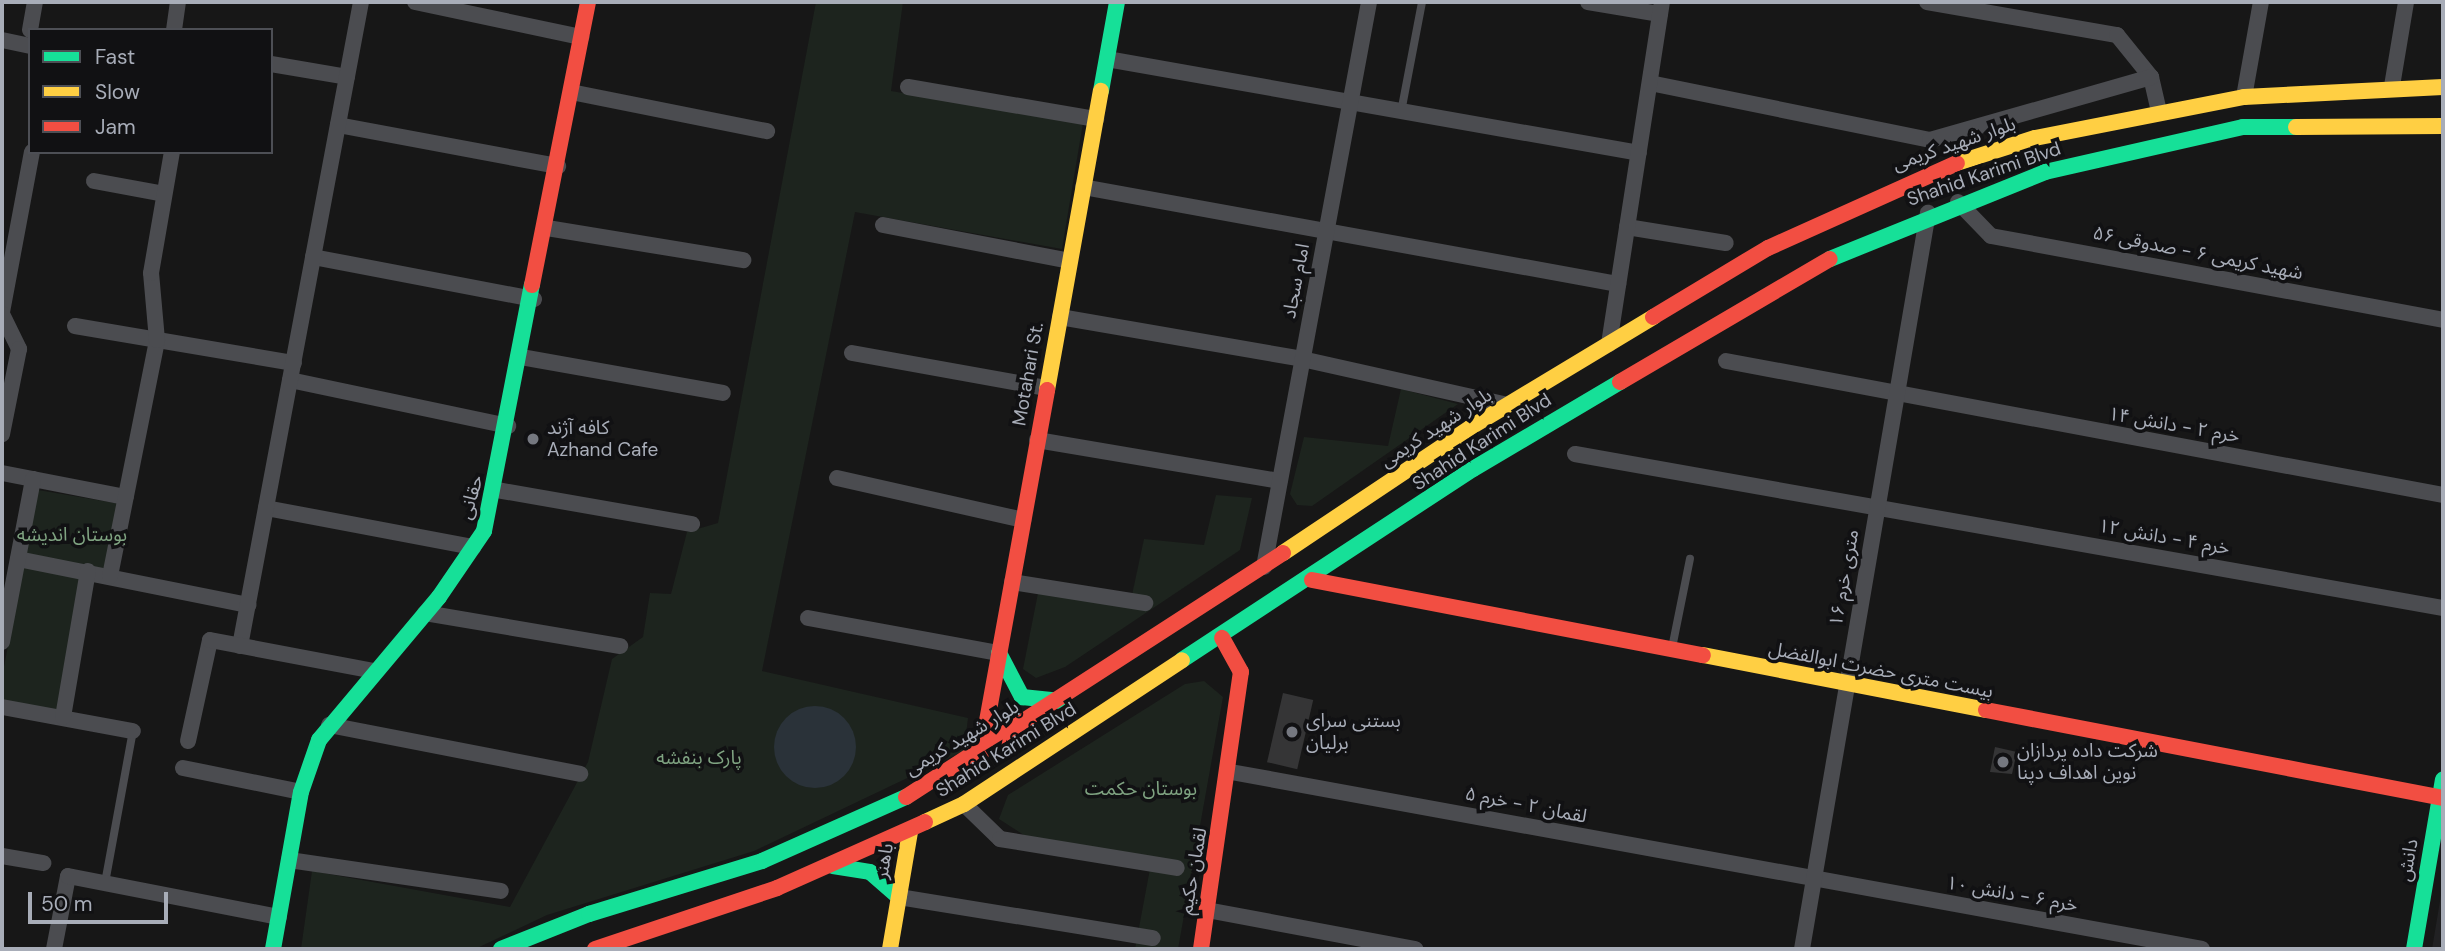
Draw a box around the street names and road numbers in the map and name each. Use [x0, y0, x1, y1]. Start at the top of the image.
street label: بلوار شهید کریمی [1890, 112, 2018, 176]
street label: Shahid Karimi Blvd [1904, 137, 2064, 211]
street label: شهید کریمی ۶ - صدوقی ۵۶ [2091, 221, 2305, 285]
street label: امام سجاد [1278, 242, 1314, 320]
street label: Motahari St. [1008, 320, 1048, 428]
street label: بلوار شهید کریمی [1376, 383, 1496, 473]
street label: Shahid Karimi Blvd [1408, 389, 1556, 495]
street label: خرم ۲ - دانش ۱۴ [2107, 402, 2241, 448]
street label: حقانی [454, 472, 488, 522]
street label: خرم ۴ - دانش ۱۲ [2097, 514, 2231, 560]
street label: ۱۶ متری خرم [1824, 528, 1864, 628]
street label: بیست متری حضرت ابوالفضل [1767, 637, 1995, 703]
street label: بلوار شهید کریمی [901, 695, 1023, 781]
street label: Shahid Karimi Blvd [932, 698, 1080, 802]
street label: لقمان ۲ - خرم ۵ [1463, 782, 1589, 828]
street label: لقمان حکیم [1174, 826, 1212, 916]
street label: دانش [2393, 837, 2423, 883]
street label: باهنر [870, 841, 898, 881]
street label: خرم ۶ - دانش ۱۰ [1945, 871, 2079, 917]

